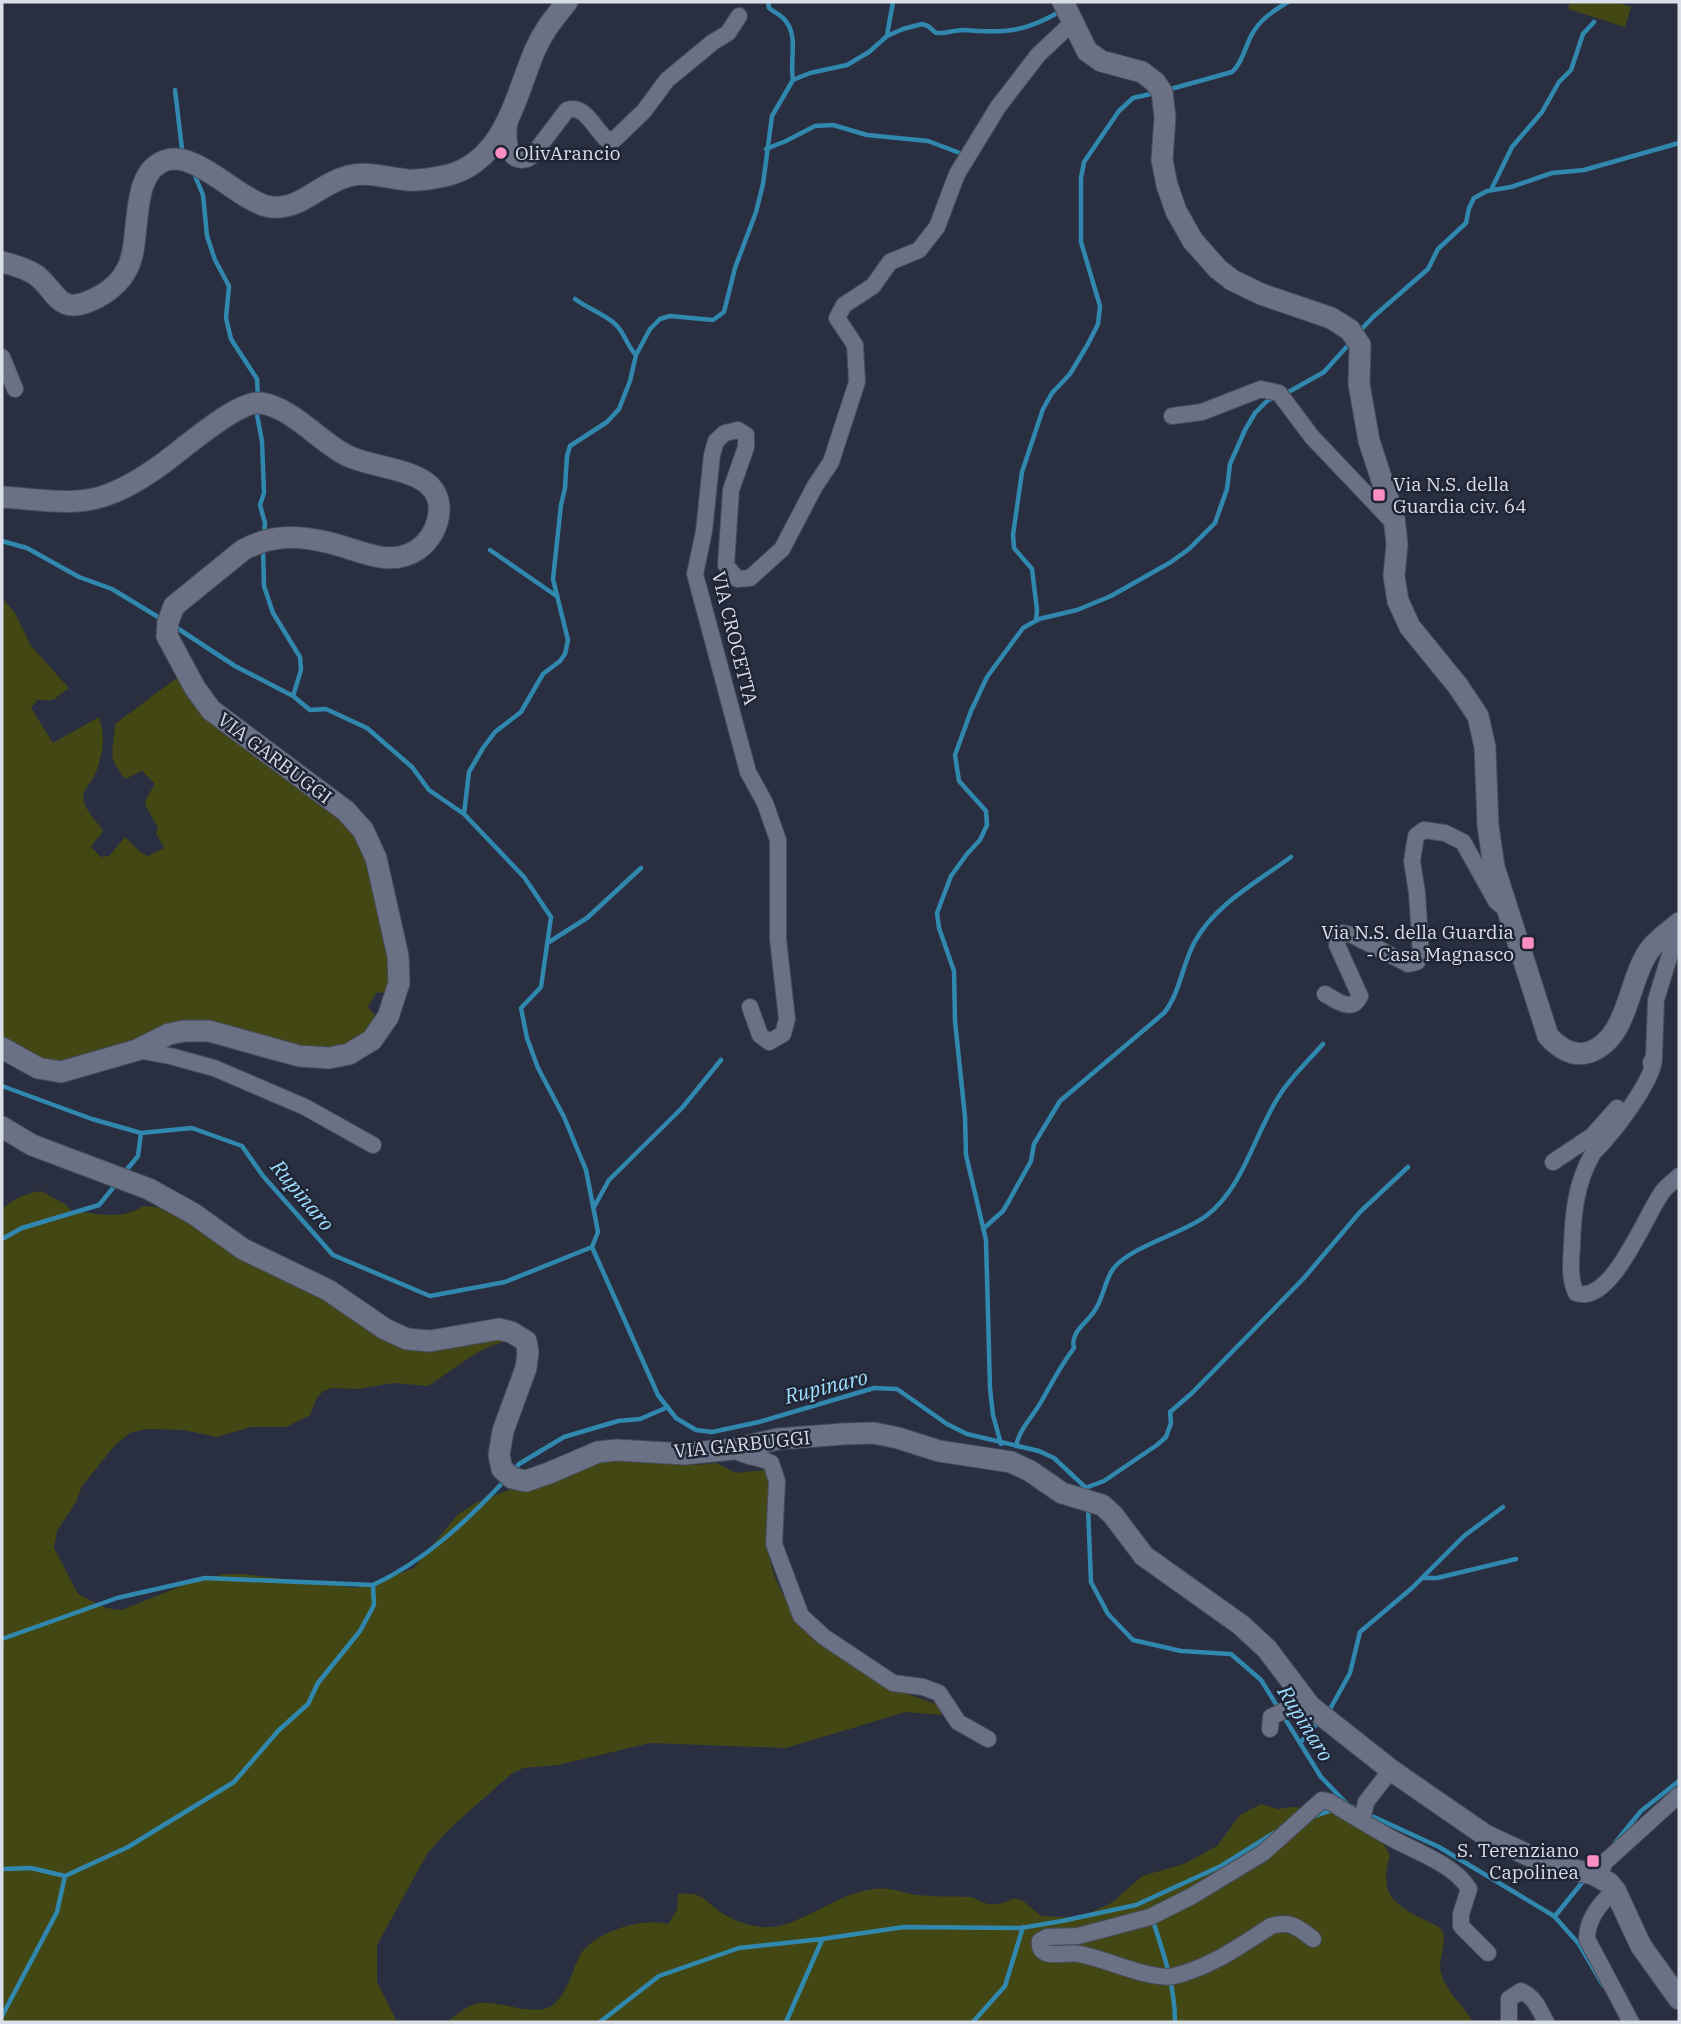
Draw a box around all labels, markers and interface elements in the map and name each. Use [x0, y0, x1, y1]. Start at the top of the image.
place label: OlivArancio [515, 141, 620, 165]
marker: OlivArancio [493, 145, 509, 161]
place label: Via N.S. della Guardia civ. 64 [1393, 472, 1527, 518]
marker: Via N.S. della Guardia civ. 64 [1371, 487, 1387, 503]
street label: VIA CROCETTA [707, 569, 763, 707]
street label: VIA GARBUGGI [213, 707, 337, 809]
place label: Via N.S. della Guardia - Casa Magnasco [1321, 920, 1514, 966]
marker: Via N.S. della Guardia - Casa Magnasco [1520, 935, 1536, 951]
water label: Rupinaro [264, 1153, 341, 1237]
water label: Rupinaro [780, 1362, 871, 1410]
street label: VIA GARBUGGI [673, 1425, 811, 1463]
water label: Rupinaro [1271, 1679, 1340, 1767]
place label: S. Terenziano Capolinea [1457, 1838, 1579, 1884]
marker: S. Terenziano Capolinea [1585, 1853, 1601, 1869]

